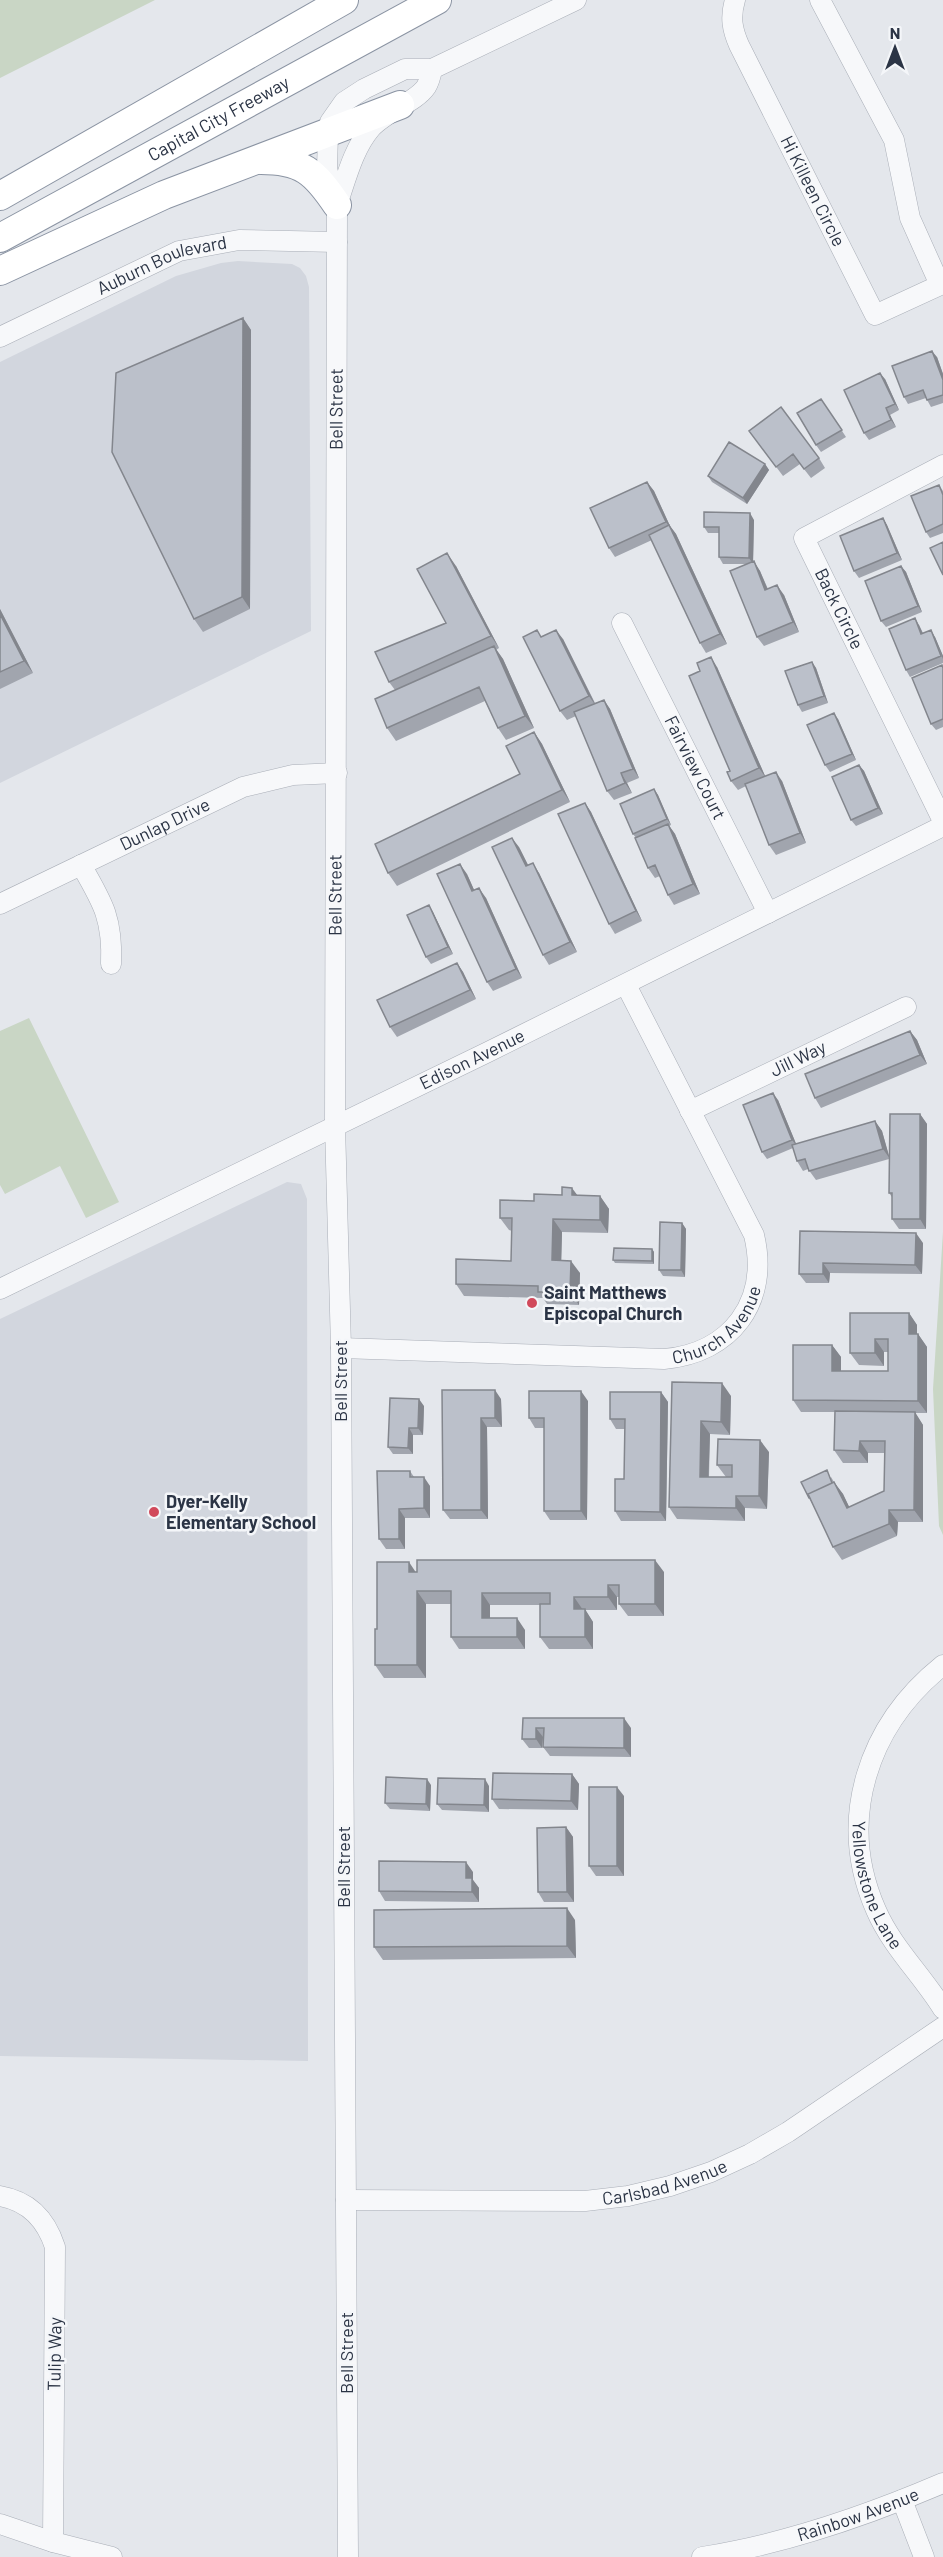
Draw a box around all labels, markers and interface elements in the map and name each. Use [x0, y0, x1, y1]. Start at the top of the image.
north arrow [865, 18, 925, 78]
text: N [890, 23, 900, 42]
street label: Capital City Freeway [144, 71, 293, 165]
street label: Hi Killeen Circle [776, 132, 851, 250]
street label: Auburn Boulevard [93, 230, 228, 299]
street label: Bell Street [324, 368, 347, 450]
street label: Back Circle [811, 564, 869, 653]
street label: Fairview Court [660, 712, 731, 823]
street label: Dunlap Drive [116, 793, 213, 855]
street label: Bell Street [323, 854, 346, 936]
street label: Edison Avenue [416, 1024, 528, 1094]
street label: Jill Way [766, 1035, 829, 1081]
place label: Saint Matthews Episcopal Church [544, 1281, 682, 1324]
street label: Church Avenue [670, 1283, 765, 1368]
marker: Saint Matthews Episcopal Church [525, 1296, 539, 1310]
street label: Bell Street [329, 1340, 351, 1422]
place label: Dyer-Kelly Elementary School [166, 1490, 316, 1533]
marker: Dyer-Kelly Elementary School [147, 1505, 161, 1519]
street label: Yellowstone Lane [849, 1821, 908, 1953]
street label: Bell Street [332, 1826, 354, 1908]
street label: Carlsbad Avenue [601, 2154, 730, 2209]
street label: Bell Street [335, 2312, 357, 2394]
street label: Tulip Way [42, 2317, 66, 2391]
street label: Rainbow Avenue [794, 2482, 922, 2545]

